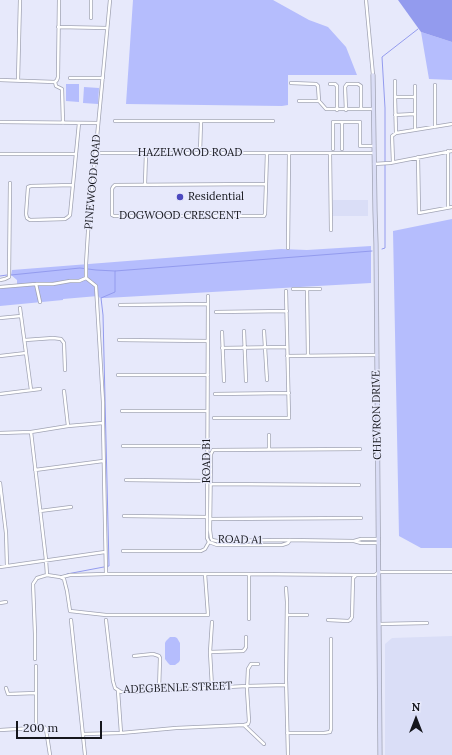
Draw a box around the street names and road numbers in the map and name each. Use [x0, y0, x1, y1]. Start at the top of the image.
street label: PINEWOOD ROAD [82, 134, 104, 230]
street label: HAZELWOOD ROAD [138, 146, 242, 160]
street label: DOGWOOD CRESCENT [119, 209, 241, 223]
street label: CHEVRON DRIVE [370, 370, 384, 460]
street label: ROAD B1 [200, 439, 214, 483]
street label: ROAD A1 [218, 533, 262, 547]
street label: ADEGBENLE STREET [123, 679, 233, 697]

